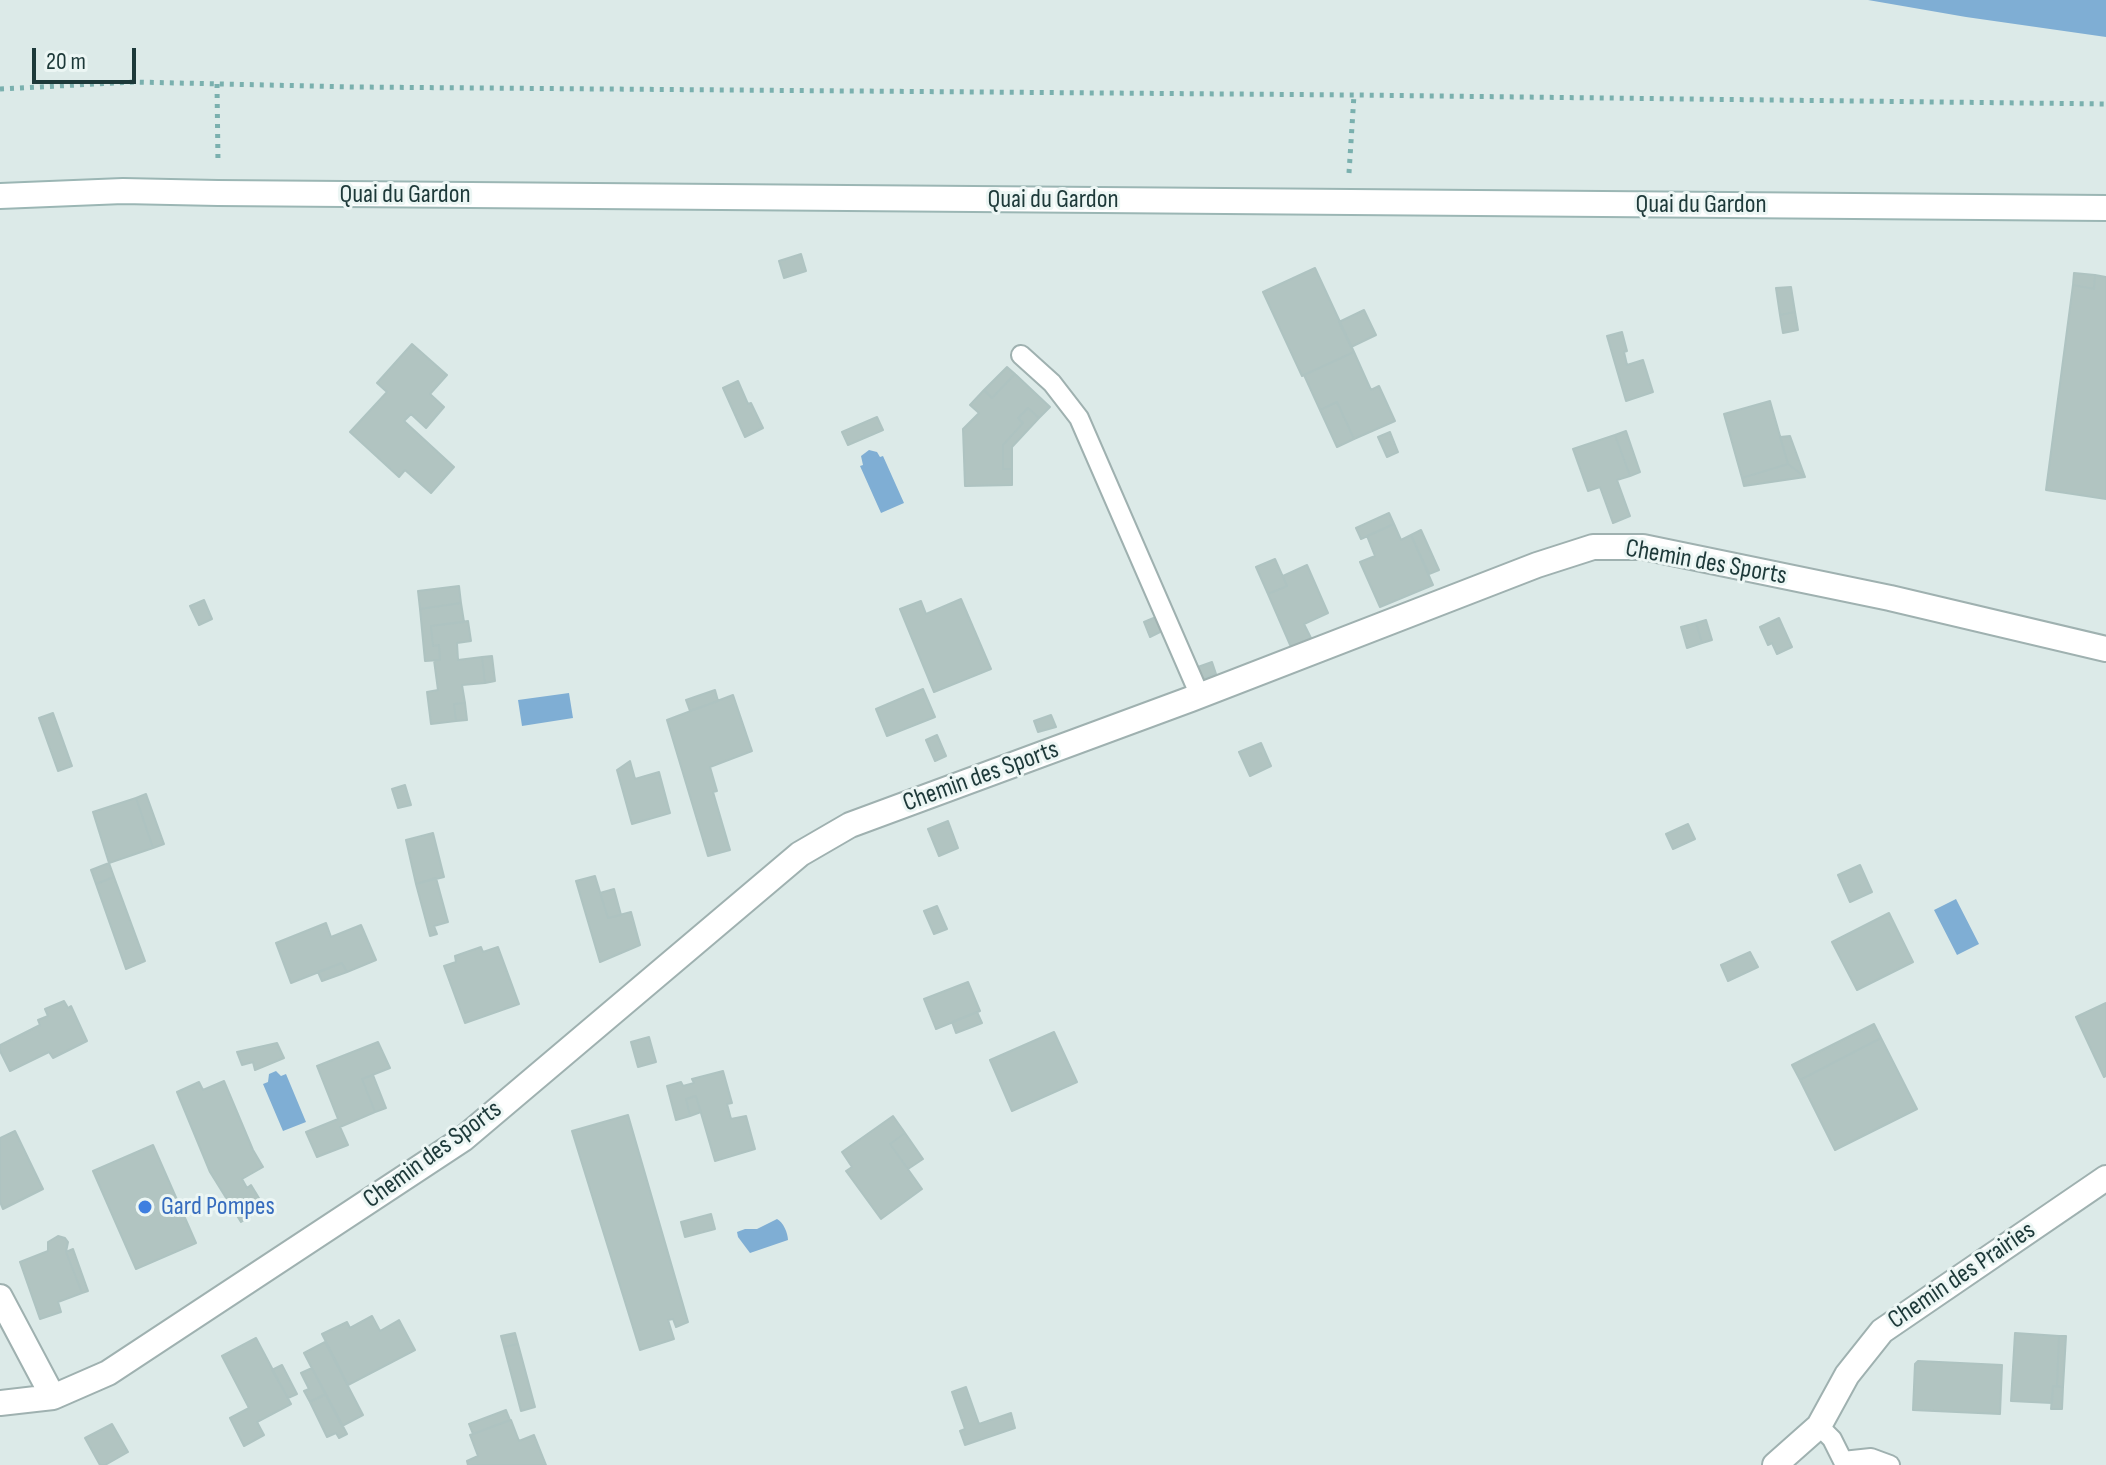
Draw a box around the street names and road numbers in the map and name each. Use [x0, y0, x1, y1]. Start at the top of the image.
street label: Quai du Gardon [339, 179, 471, 211]
street label: Quai du Gardon [987, 184, 1119, 216]
street label: Quai du Gardon [1635, 189, 1767, 221]
street label: Chemin des Sports [1623, 533, 1789, 593]
street label: Chemin des Sports [899, 734, 1063, 820]
street label: Chemin des Sports [358, 1094, 508, 1216]
street label: Chemin des Prairies [1883, 1215, 2041, 1337]

